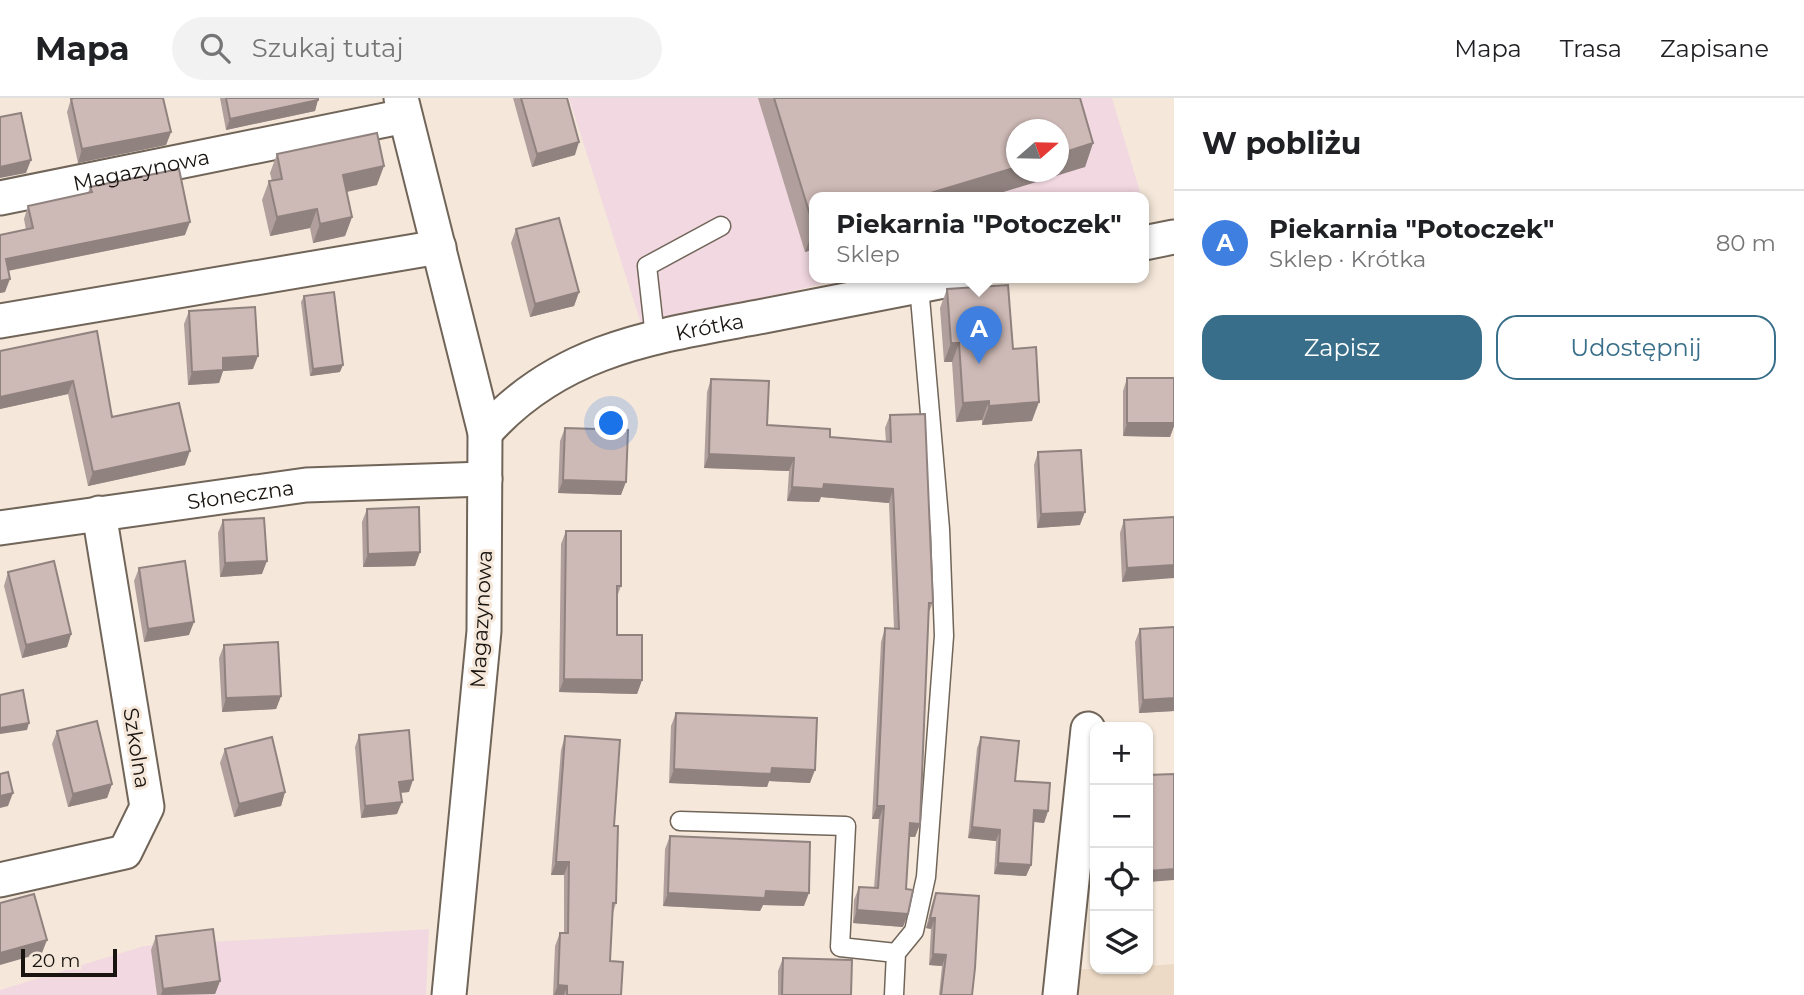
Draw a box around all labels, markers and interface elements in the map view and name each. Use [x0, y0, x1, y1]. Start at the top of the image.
search box [172, 17, 662, 80]
text: Mapa [35, 28, 130, 68]
icon: search [196, 29, 234, 67]
text: Szukaj tutaj [252, 32, 404, 64]
text: Mapa [1454, 34, 1522, 63]
text: Trasa [1560, 34, 1622, 63]
text: Zapisane [1660, 34, 1769, 63]
north arrow [1006, 119, 1069, 182]
text: W pobliżu [1202, 125, 1361, 162]
street label: Magazynowa [71, 143, 211, 195]
popup [809, 192, 1149, 283]
text: Piekarnia "Potoczek" [836, 208, 1122, 240]
text: Piekarnia "Potoczek" [1269, 213, 1554, 245]
text: A [1216, 229, 1234, 257]
text: 80 m [1716, 229, 1776, 257]
text: Sklep [836, 240, 900, 268]
text: Sklep · Krótka [1269, 245, 1426, 273]
pin: A [956, 306, 1002, 364]
street label: Krótka [673, 307, 746, 345]
button: Zapisz [1202, 315, 1482, 380]
button: Udostępnij [1496, 315, 1776, 380]
your location [594, 406, 628, 440]
street label: Słoneczna [185, 474, 296, 514]
street label: Magazynowa [465, 549, 497, 689]
street label: Szkolna [118, 706, 156, 790]
map controls [1090, 722, 1153, 974]
button: + [1090, 722, 1153, 785]
button: − [1090, 785, 1153, 848]
button: locate [1090, 848, 1153, 911]
button: layers [1090, 911, 1153, 974]
scale bar [21, 946, 117, 978]
text: 20 m [32, 949, 80, 972]

